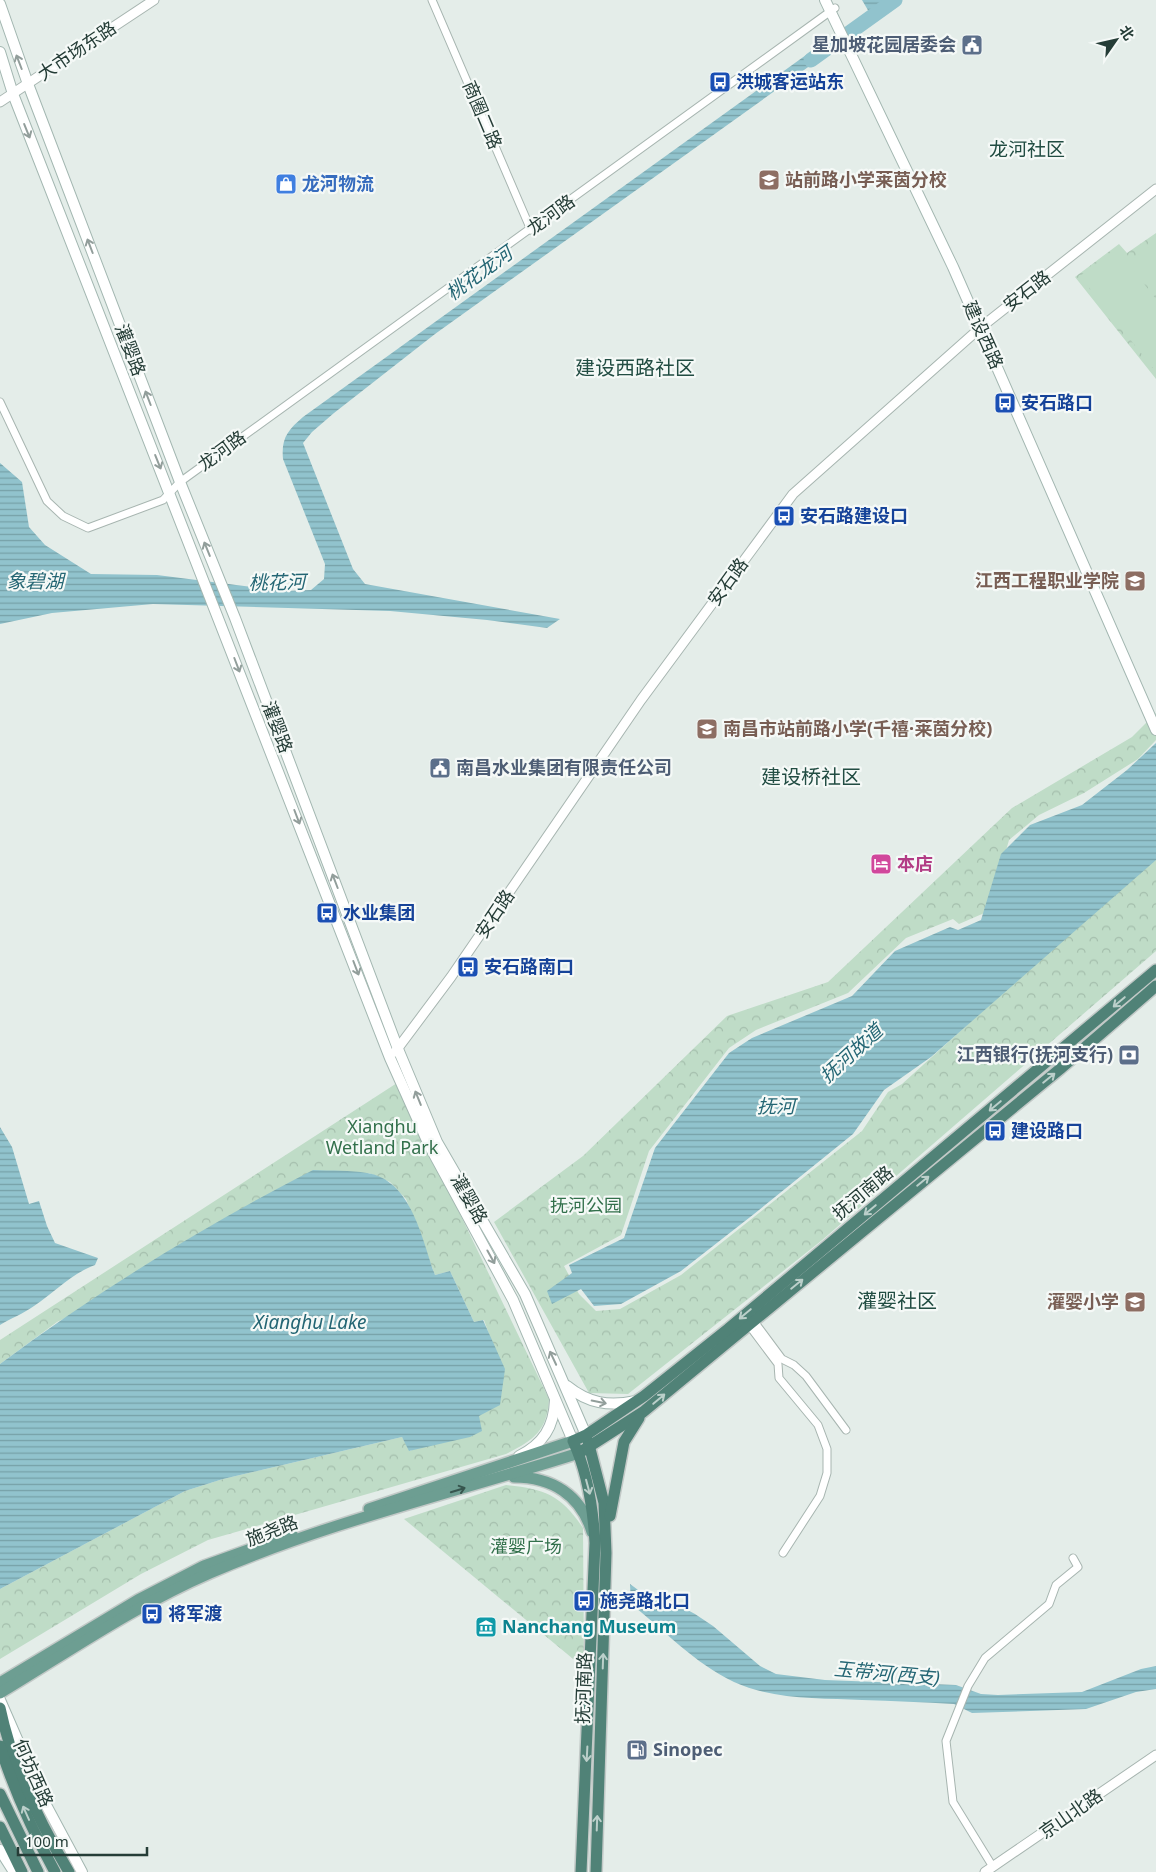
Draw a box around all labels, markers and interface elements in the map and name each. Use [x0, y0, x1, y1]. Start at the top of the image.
street label: 大市场东路 [32, 15, 120, 85]
north arrow [1091, 15, 1141, 65]
text: 北 [1115, 21, 1139, 44]
place label: 星加坡花园居委会 [812, 32, 956, 56]
public building icon: 星加坡花园居委会 [960, 33, 984, 57]
one-way arrow [14, 54, 23, 70]
place label: 洪城客运站东 [736, 69, 844, 93]
bus stop icon: 洪城客运站东 [708, 70, 732, 94]
street label: 商圈二路 [458, 77, 508, 152]
one-way arrow [24, 124, 33, 139]
district label: 龙河社区 [989, 136, 1065, 162]
place label: 站前路小学莱茵分校 [785, 167, 947, 191]
school or university icon: 站前路小学莱茵分校 [757, 168, 781, 192]
place label: 龙河物流 [302, 171, 374, 195]
shop icon: 龙河物流 [274, 172, 298, 196]
street label: 龙河路 [522, 189, 579, 240]
water label: 桃花龙河 [441, 238, 521, 306]
one-way arrow [85, 239, 94, 254]
street label: 安石路 [998, 264, 1055, 316]
street label: 建设西路 [958, 297, 1010, 372]
street label: 灌婴路 [110, 320, 152, 379]
district label: 建设西路社区 [575, 354, 695, 381]
place label: 安石路口 [1021, 390, 1093, 414]
one-way arrow [143, 391, 152, 406]
bus stop icon: 安石路口 [993, 391, 1017, 415]
street label: 龙河路 [193, 425, 250, 476]
one-way arrow [153, 454, 163, 469]
place label: 安石路建设口 [800, 503, 908, 527]
bus stop icon: 安石路建设口 [772, 504, 796, 528]
one-way arrow [202, 542, 211, 557]
street label: 安石路 [702, 553, 753, 610]
water label: 象碧湖 [6, 568, 66, 594]
water label: 桃花河 [248, 568, 310, 595]
place label: 江西工程职业学院 [975, 568, 1119, 592]
school or university icon: 江西工程职业学院 [1123, 569, 1147, 593]
one-way arrow [233, 657, 243, 672]
street label: 灌婴路 [257, 697, 299, 756]
place label: 南昌市站前路小学(千禧·莱茵分校) [723, 716, 992, 740]
school or university icon: 南昌市站前路小学(千禧·莱茵分校) [695, 717, 719, 741]
place label: 南昌水业集团有限责任公司 [456, 755, 672, 779]
public building icon: 南昌水业集团有限责任公司 [428, 756, 452, 780]
district label: 建设桥社区 [761, 763, 861, 790]
one-way arrow [293, 809, 302, 824]
place label: 本店 [897, 851, 933, 875]
hotel icon: 本店 [869, 852, 893, 876]
one-way arrow [329, 873, 338, 888]
street label: 安石路 [469, 884, 519, 943]
place label: 水业集团 [343, 900, 415, 924]
bus stop icon: 水业集团 [315, 901, 339, 925]
place label: 安石路南口 [484, 954, 574, 978]
bus stop icon: 安石路南口 [456, 955, 480, 979]
one-way arrow [352, 960, 361, 975]
one-way arrow [1113, 996, 1126, 1007]
water label: 抚河故道 [814, 1016, 890, 1088]
place label: 江西银行(抚河支行) [957, 1042, 1113, 1066]
bank icon: 江西银行(抚河支行) [1117, 1043, 1141, 1067]
one-way arrow [1042, 1073, 1055, 1084]
one-way arrow [413, 1090, 422, 1105]
water label: 抚河 [757, 1093, 799, 1119]
one-way arrow [988, 1100, 1001, 1111]
park label: Xianghu Wetland Park [326, 1114, 439, 1159]
place label: 建设路口 [1011, 1118, 1083, 1142]
bus stop icon: 建设路口 [983, 1119, 1007, 1143]
street label: 抚河南路 [827, 1160, 898, 1225]
street label: 灌婴路 [446, 1169, 494, 1228]
one-way arrow [916, 1176, 929, 1187]
park label: 抚河公园 [550, 1193, 622, 1217]
one-way arrow [864, 1204, 877, 1215]
one-way arrow [486, 1250, 496, 1265]
one-way arrow [790, 1279, 803, 1290]
district label: 灌婴社区 [857, 1287, 937, 1314]
place label: 灌婴小学 [1047, 1289, 1119, 1313]
school or university icon: 灌婴小学 [1123, 1290, 1147, 1314]
water label: Xianghu Lake [252, 1309, 367, 1335]
one-way arrow [739, 1309, 752, 1320]
one-way arrow [548, 1351, 558, 1366]
one-way arrow [652, 1394, 665, 1405]
one-way arrow [591, 1398, 607, 1408]
one-way arrow [584, 1478, 593, 1494]
one-way arrow [450, 1485, 466, 1495]
street label: 施尧路 [242, 1509, 301, 1551]
park label: 灌婴广场 [490, 1534, 562, 1558]
place label: 施尧路北口 [600, 1588, 690, 1612]
bus stop icon: 施尧路北口 [572, 1589, 596, 1613]
place label: 将军渡 [168, 1601, 222, 1625]
bus stop icon: 将军渡 [140, 1602, 164, 1626]
place label: Nanchang Museum [502, 1614, 676, 1638]
museum icon: Nanchang Museum [474, 1615, 498, 1639]
street label: 抚河南路 [570, 1652, 596, 1724]
one-way arrow [598, 1653, 607, 1669]
water label: 玉带河(西支) [833, 1655, 941, 1691]
street label: 何坊西路 [8, 1735, 60, 1810]
place label: Sinopec [653, 1737, 723, 1761]
fuel station icon: Sinopec [625, 1738, 649, 1762]
one-way arrow [582, 1745, 591, 1761]
street label: 京山北路 [1034, 1783, 1107, 1844]
one-way arrow [20, 1806, 30, 1821]
one-way arrow [593, 1816, 602, 1832]
scale bar [18, 1824, 146, 1856]
text: 100 m [25, 1831, 69, 1851]

